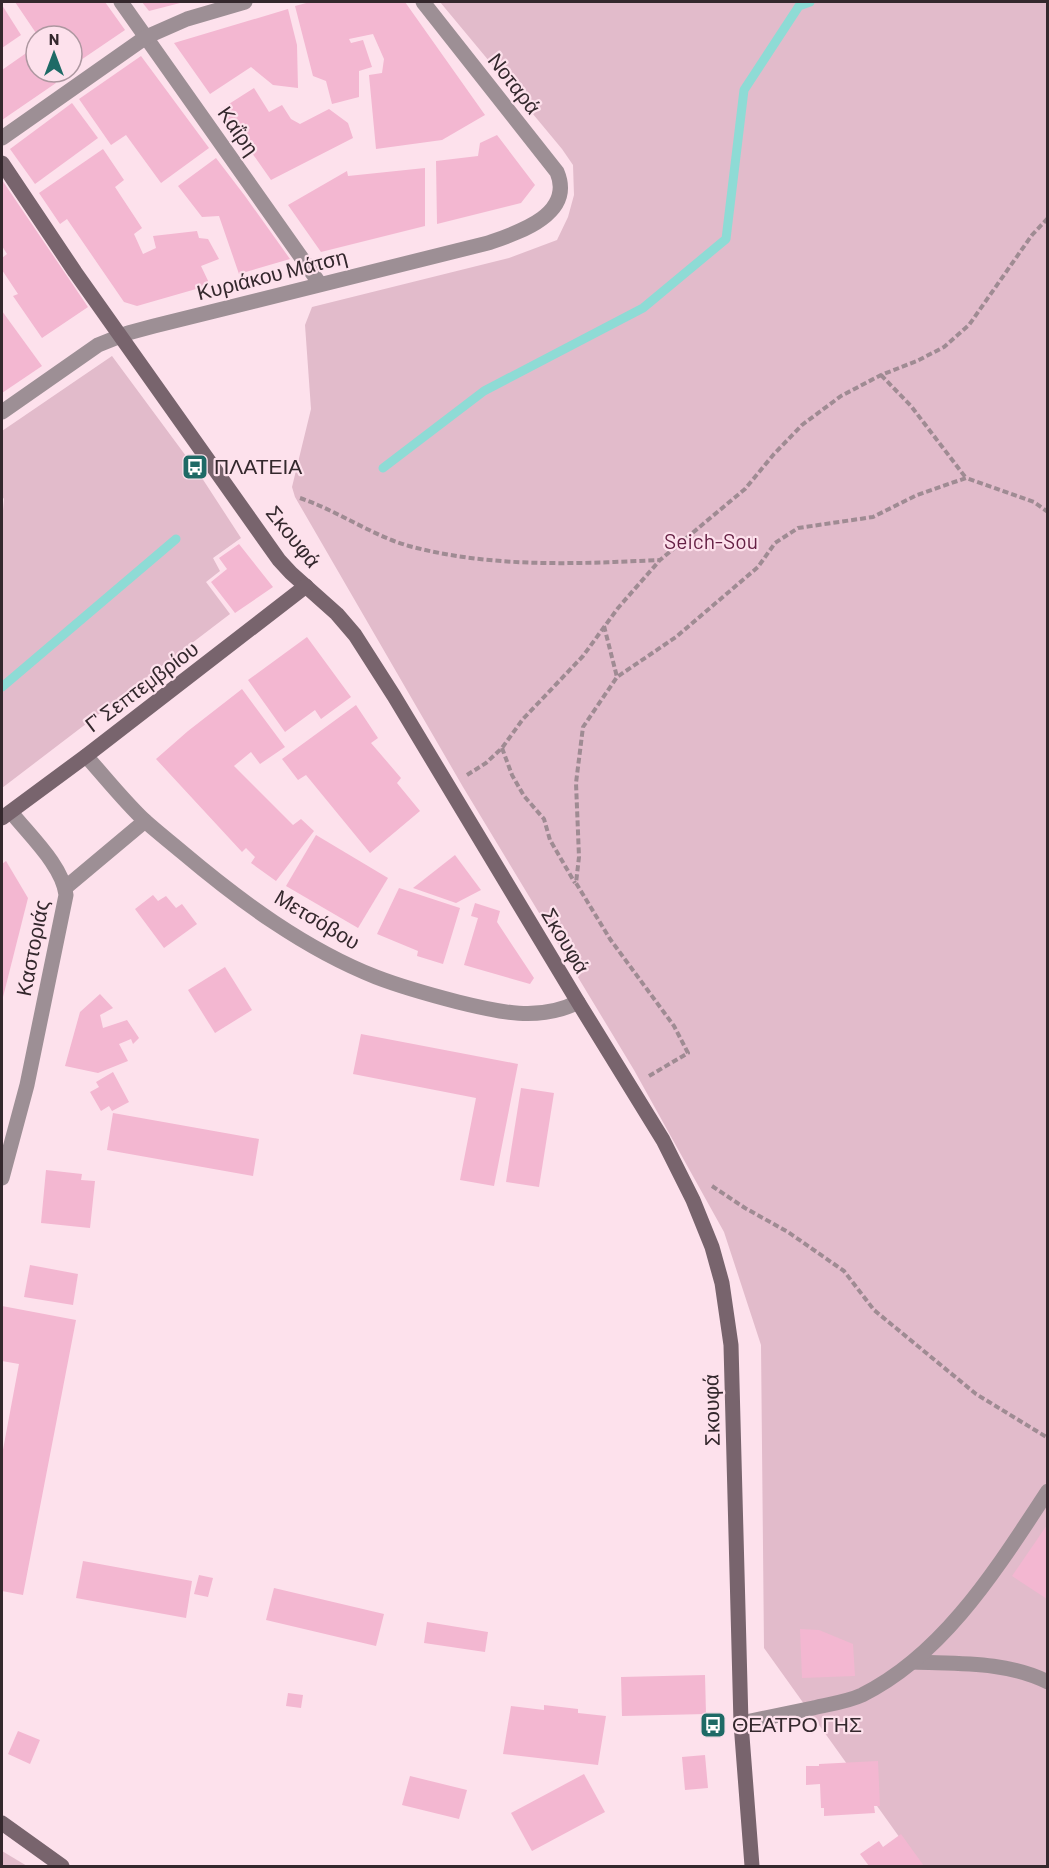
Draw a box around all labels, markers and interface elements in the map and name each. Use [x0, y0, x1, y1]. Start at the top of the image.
north arrow [24, 24, 84, 84]
text: N [49, 29, 59, 48]
street label: Νοταρά [484, 47, 547, 119]
street label: Καΐρη [213, 101, 265, 160]
street label: Κυριάκου Μάτση [194, 243, 349, 304]
bus stop icon: ΠΛΑΤΕΙΑ [180, 452, 210, 482]
place label: ΠΛΑΤΕΙΑ [214, 453, 302, 478]
street label: Σκουφά [262, 500, 327, 572]
park label: Seich-Sou [664, 528, 758, 553]
street label: Γ' Σεπτεμβρίου [79, 635, 203, 737]
street label: Μετσόβου [271, 884, 365, 954]
street label: Καστοριάς [10, 898, 53, 998]
street label: Σκουφά [537, 903, 596, 978]
street label: Σκουφά [697, 1374, 724, 1446]
bus stop icon: ΘΕΑΤΡΟ ΓΗΣ [698, 1710, 728, 1740]
place label: ΘΕΑΤΡΟ ΓΗΣ [732, 1711, 862, 1736]

